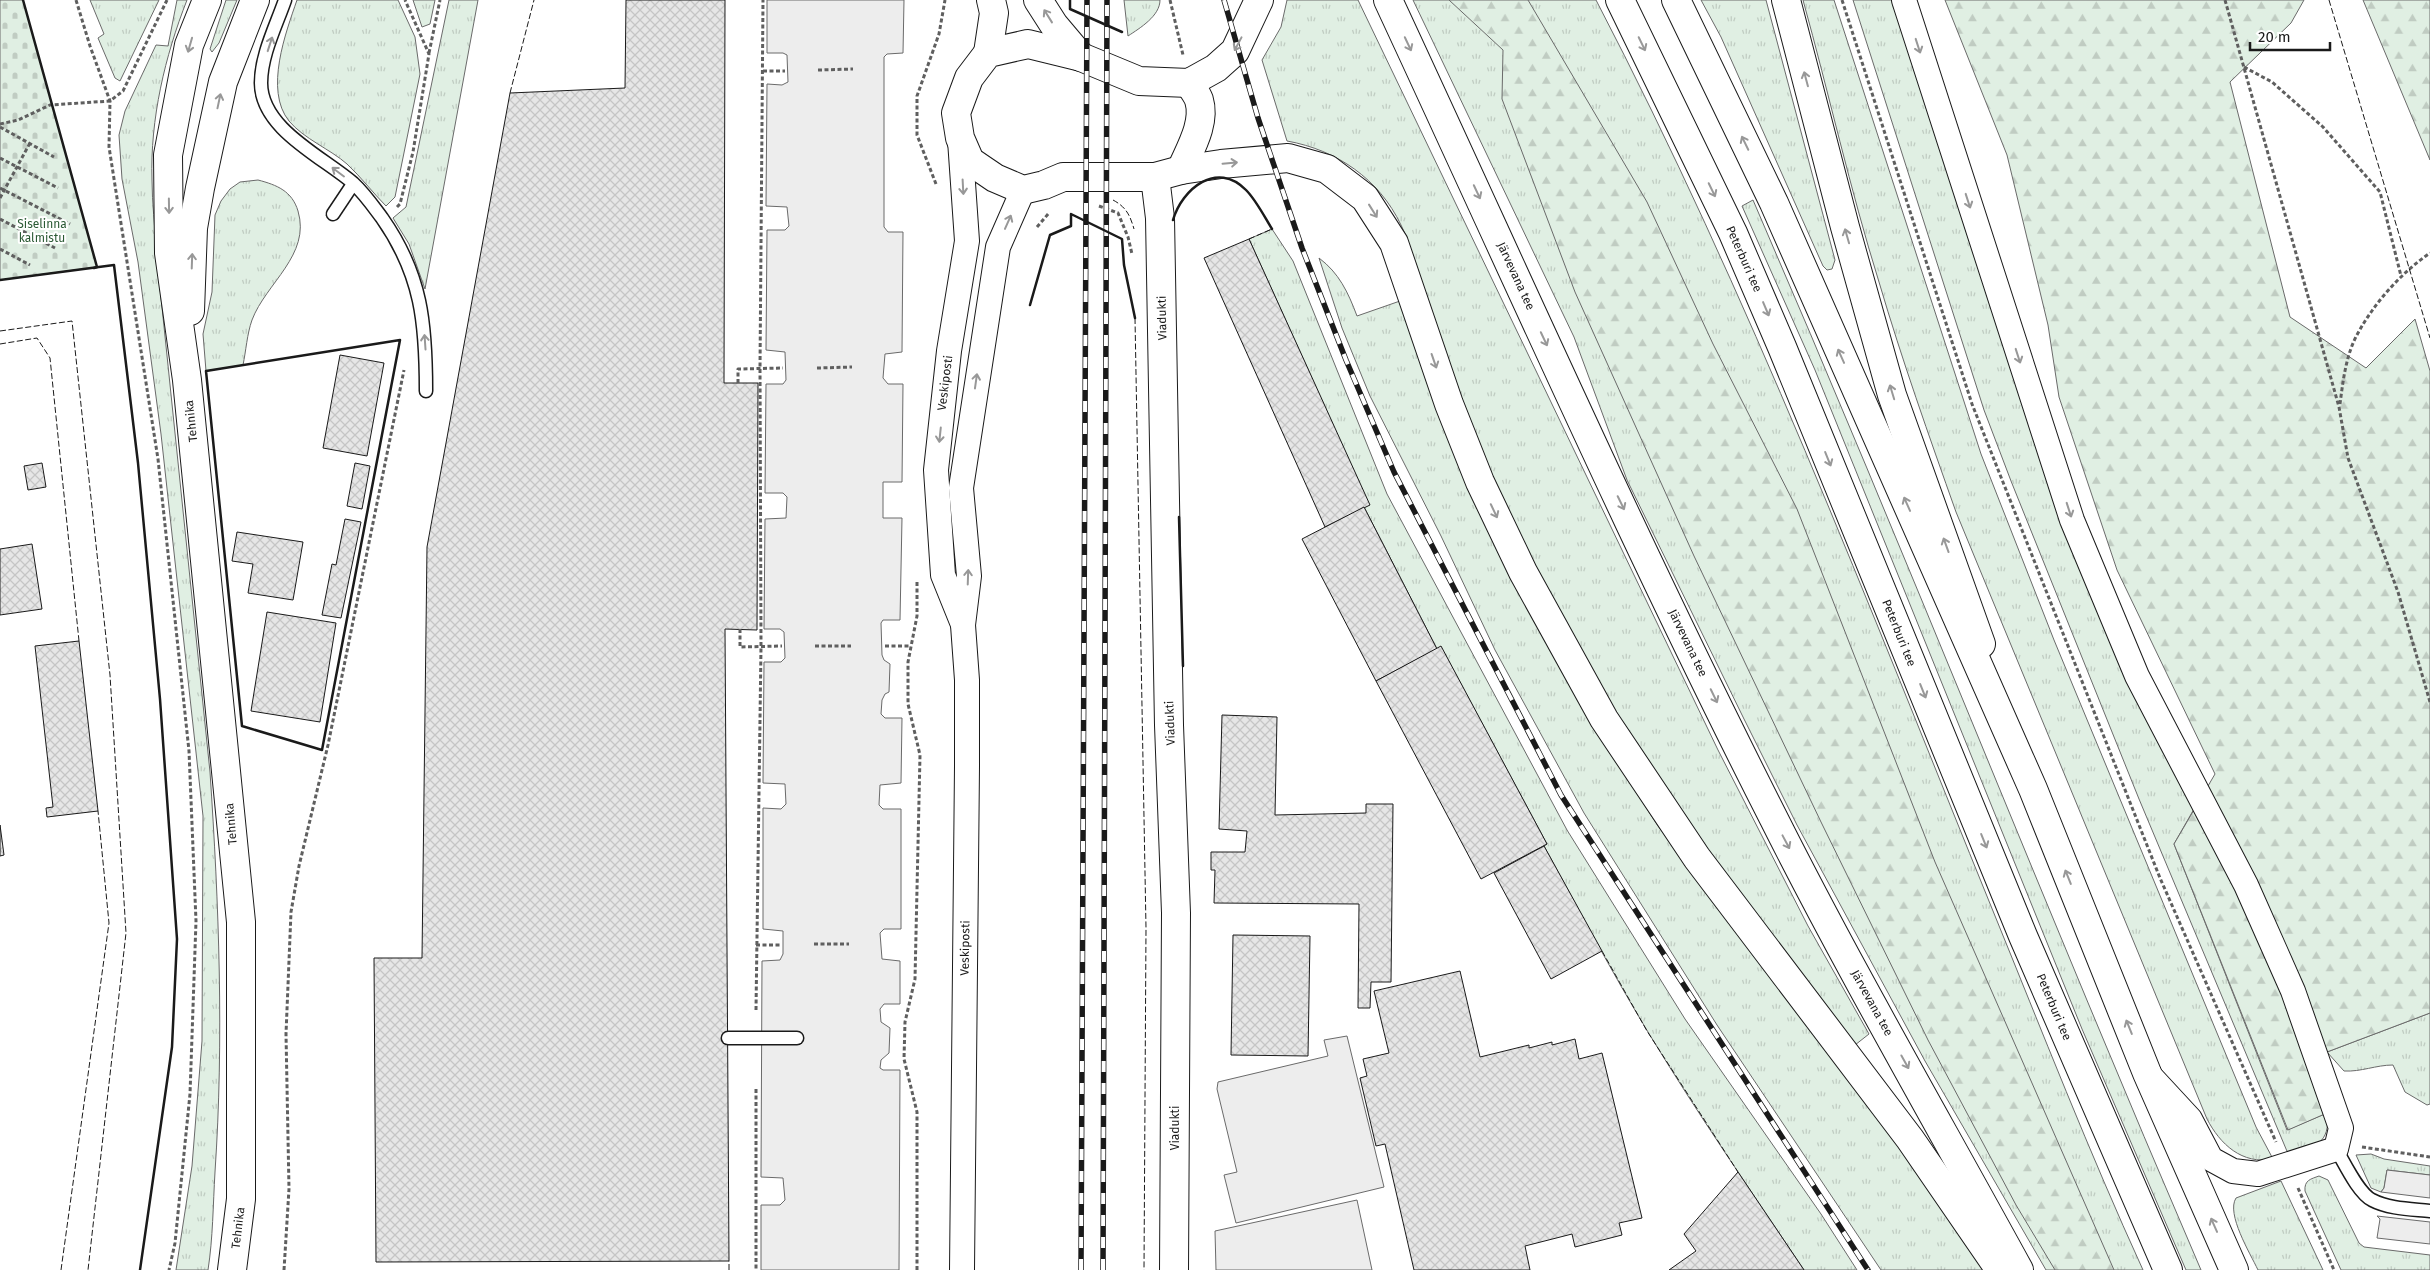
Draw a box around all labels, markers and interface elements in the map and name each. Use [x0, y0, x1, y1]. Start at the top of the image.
one-way arrow [1042, 9, 1052, 23]
scale bar [2250, 20, 2330, 52]
text: 20 m [2258, 28, 2291, 46]
one-way arrow [265, 36, 275, 52]
one-way arrow [1233, 36, 1242, 51]
one-way arrow [1404, 36, 1414, 51]
one-way arrow [1637, 36, 1647, 51]
one-way arrow [185, 37, 194, 53]
one-way arrow [1914, 38, 1924, 54]
one-way arrow [1801, 71, 1810, 87]
one-way arrow [215, 93, 224, 109]
one-way arrow [1740, 136, 1749, 151]
one-way arrow [1221, 158, 1237, 168]
one-way arrow [331, 167, 345, 177]
one-way arrow [958, 179, 967, 195]
one-way arrow [1708, 182, 1718, 197]
one-way arrow [1472, 184, 1482, 199]
one-way arrow [1964, 193, 1973, 209]
one-way arrow [164, 197, 173, 213]
one-way arrow [1369, 203, 1379, 217]
one-way arrow [1004, 215, 1014, 230]
park label: Siselinna kalmistu [17, 217, 67, 245]
street label: Peterburi tee [1723, 224, 1765, 294]
one-way arrow [1842, 228, 1852, 244]
street label: Järvevana tee [1494, 240, 1538, 312]
one-way arrow [187, 253, 197, 270]
street label: Viadukti [1155, 296, 1169, 340]
one-way arrow [1762, 301, 1772, 316]
one-way arrow [1540, 331, 1550, 346]
one-way arrow [421, 334, 430, 350]
one-way arrow [2014, 347, 2023, 363]
one-way arrow [1836, 349, 1846, 364]
one-way arrow [1430, 352, 1439, 368]
street label: Veskiposti [935, 355, 955, 411]
one-way arrow [972, 373, 982, 389]
one-way arrow [1886, 384, 1896, 400]
street label: Tehnika [182, 399, 200, 443]
one-way arrow [935, 426, 945, 442]
one-way arrow [1825, 452, 1834, 467]
one-way arrow [1616, 495, 1626, 510]
one-way arrow [1902, 497, 1911, 512]
one-way arrow [2064, 502, 2074, 518]
one-way arrow [1490, 504, 1500, 519]
one-way arrow [1941, 538, 1950, 554]
one-way arrow [963, 569, 973, 586]
street label: Peterburi tee [1879, 597, 1919, 669]
street label: Järvevana tee [1666, 607, 1710, 679]
one-way arrow [1919, 683, 1928, 698]
one-way arrow [1710, 688, 1719, 703]
street label: Viadukti [1162, 700, 1178, 746]
street label: Tehnika [222, 802, 240, 846]
one-way arrow [1980, 833, 1990, 848]
one-way arrow [1782, 834, 1791, 849]
one-way arrow [2063, 870, 2072, 885]
street label: Veskiposti [958, 920, 972, 976]
street label: Järvevana tee [1848, 968, 1896, 1038]
street label: Peterburi tee [2034, 972, 2074, 1042]
one-way arrow [2124, 1020, 2133, 1035]
one-way arrow [1900, 1054, 1910, 1069]
street label: Viadukti [1168, 1106, 1182, 1150]
street label: Tehnika [228, 1206, 248, 1250]
one-way arrow [2209, 1218, 2219, 1233]

